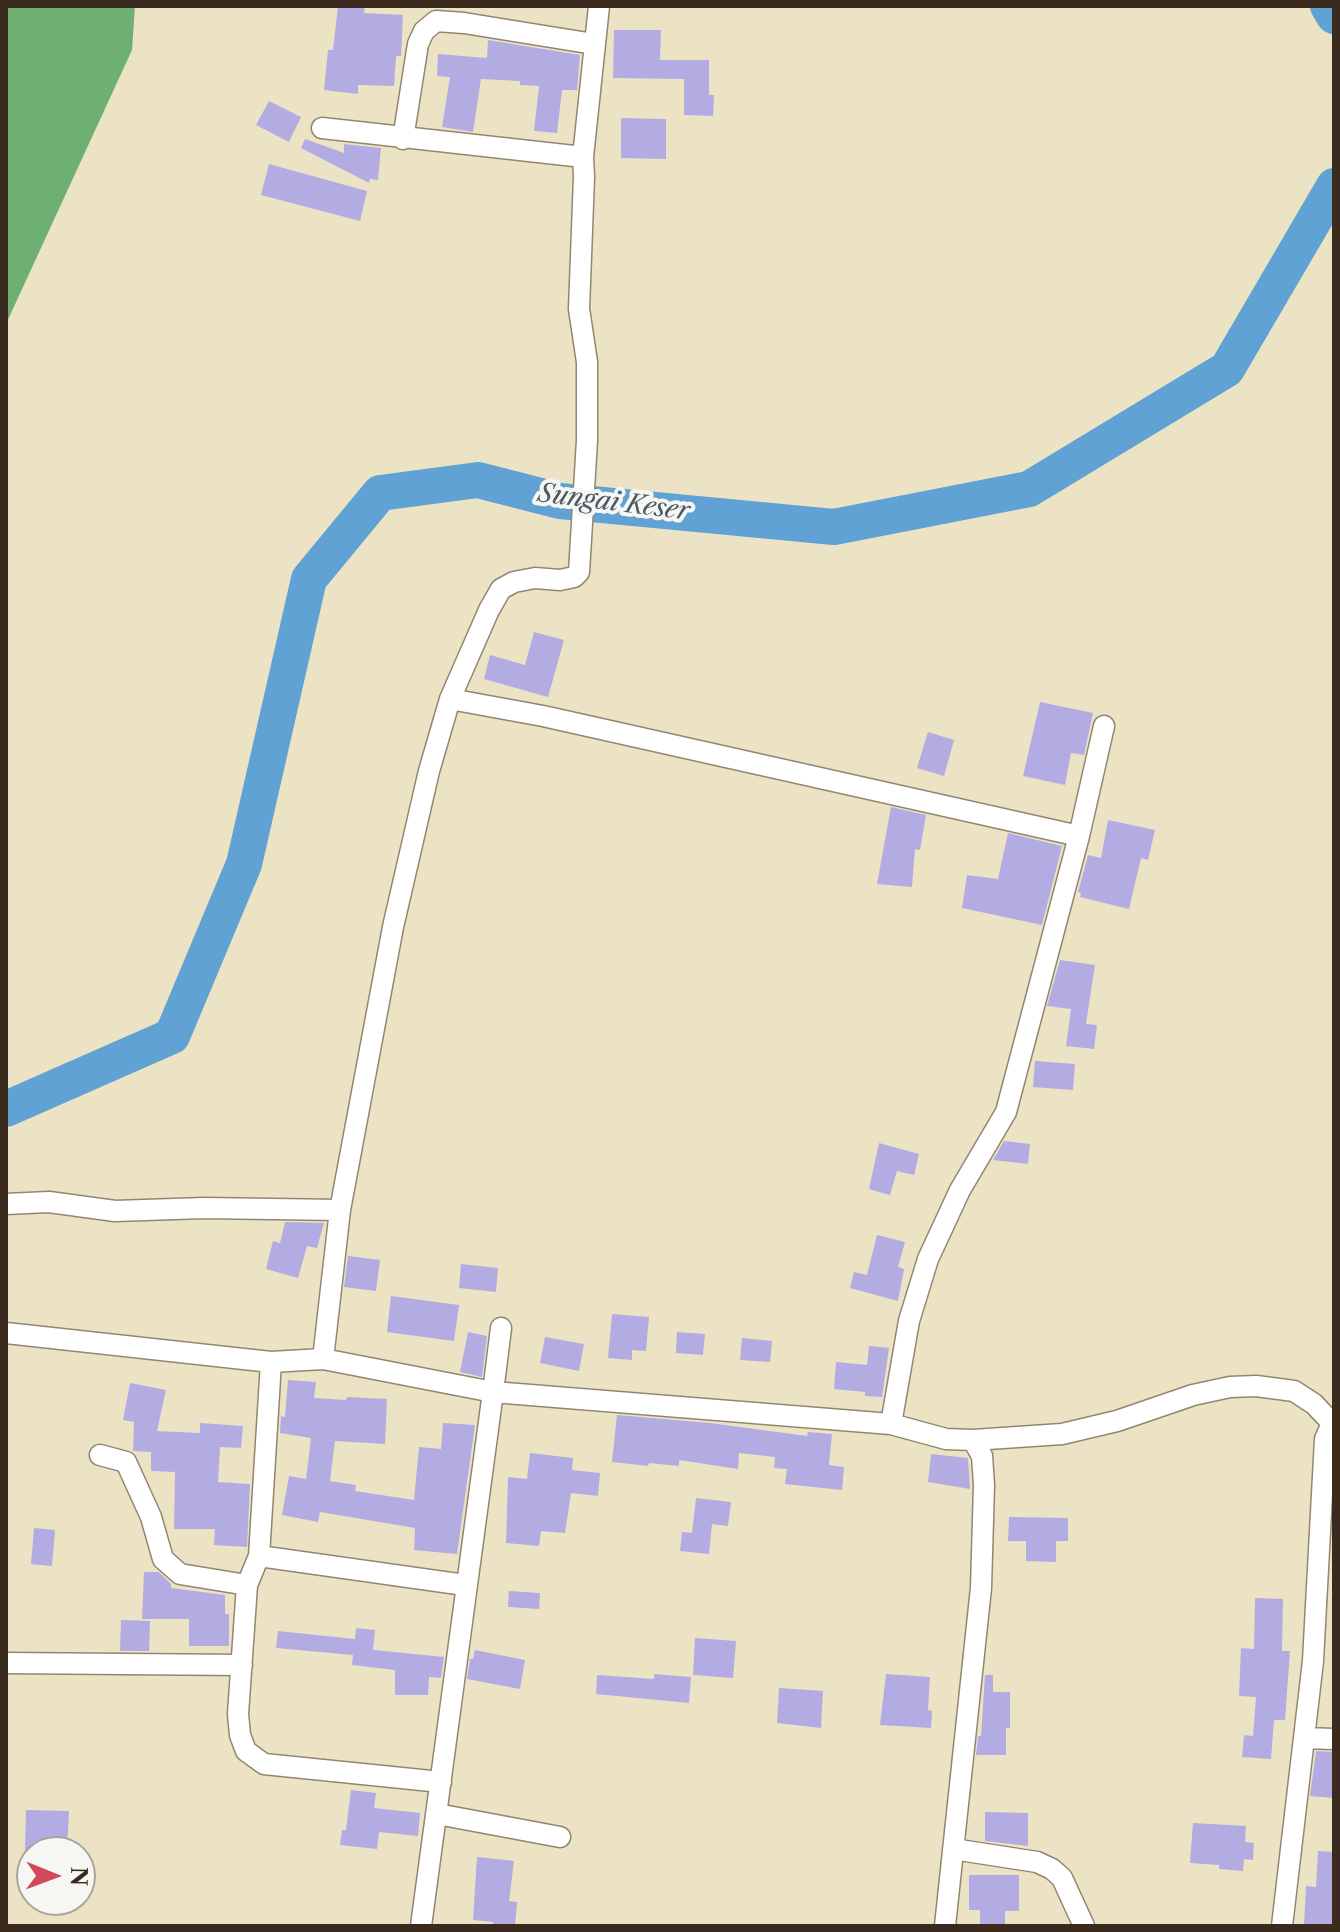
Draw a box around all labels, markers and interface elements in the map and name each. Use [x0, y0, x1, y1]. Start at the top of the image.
water label: Sungai Keser [536, 478, 692, 528]
north arrow [16, 1836, 96, 1916]
text: N [65, 1867, 92, 1886]

